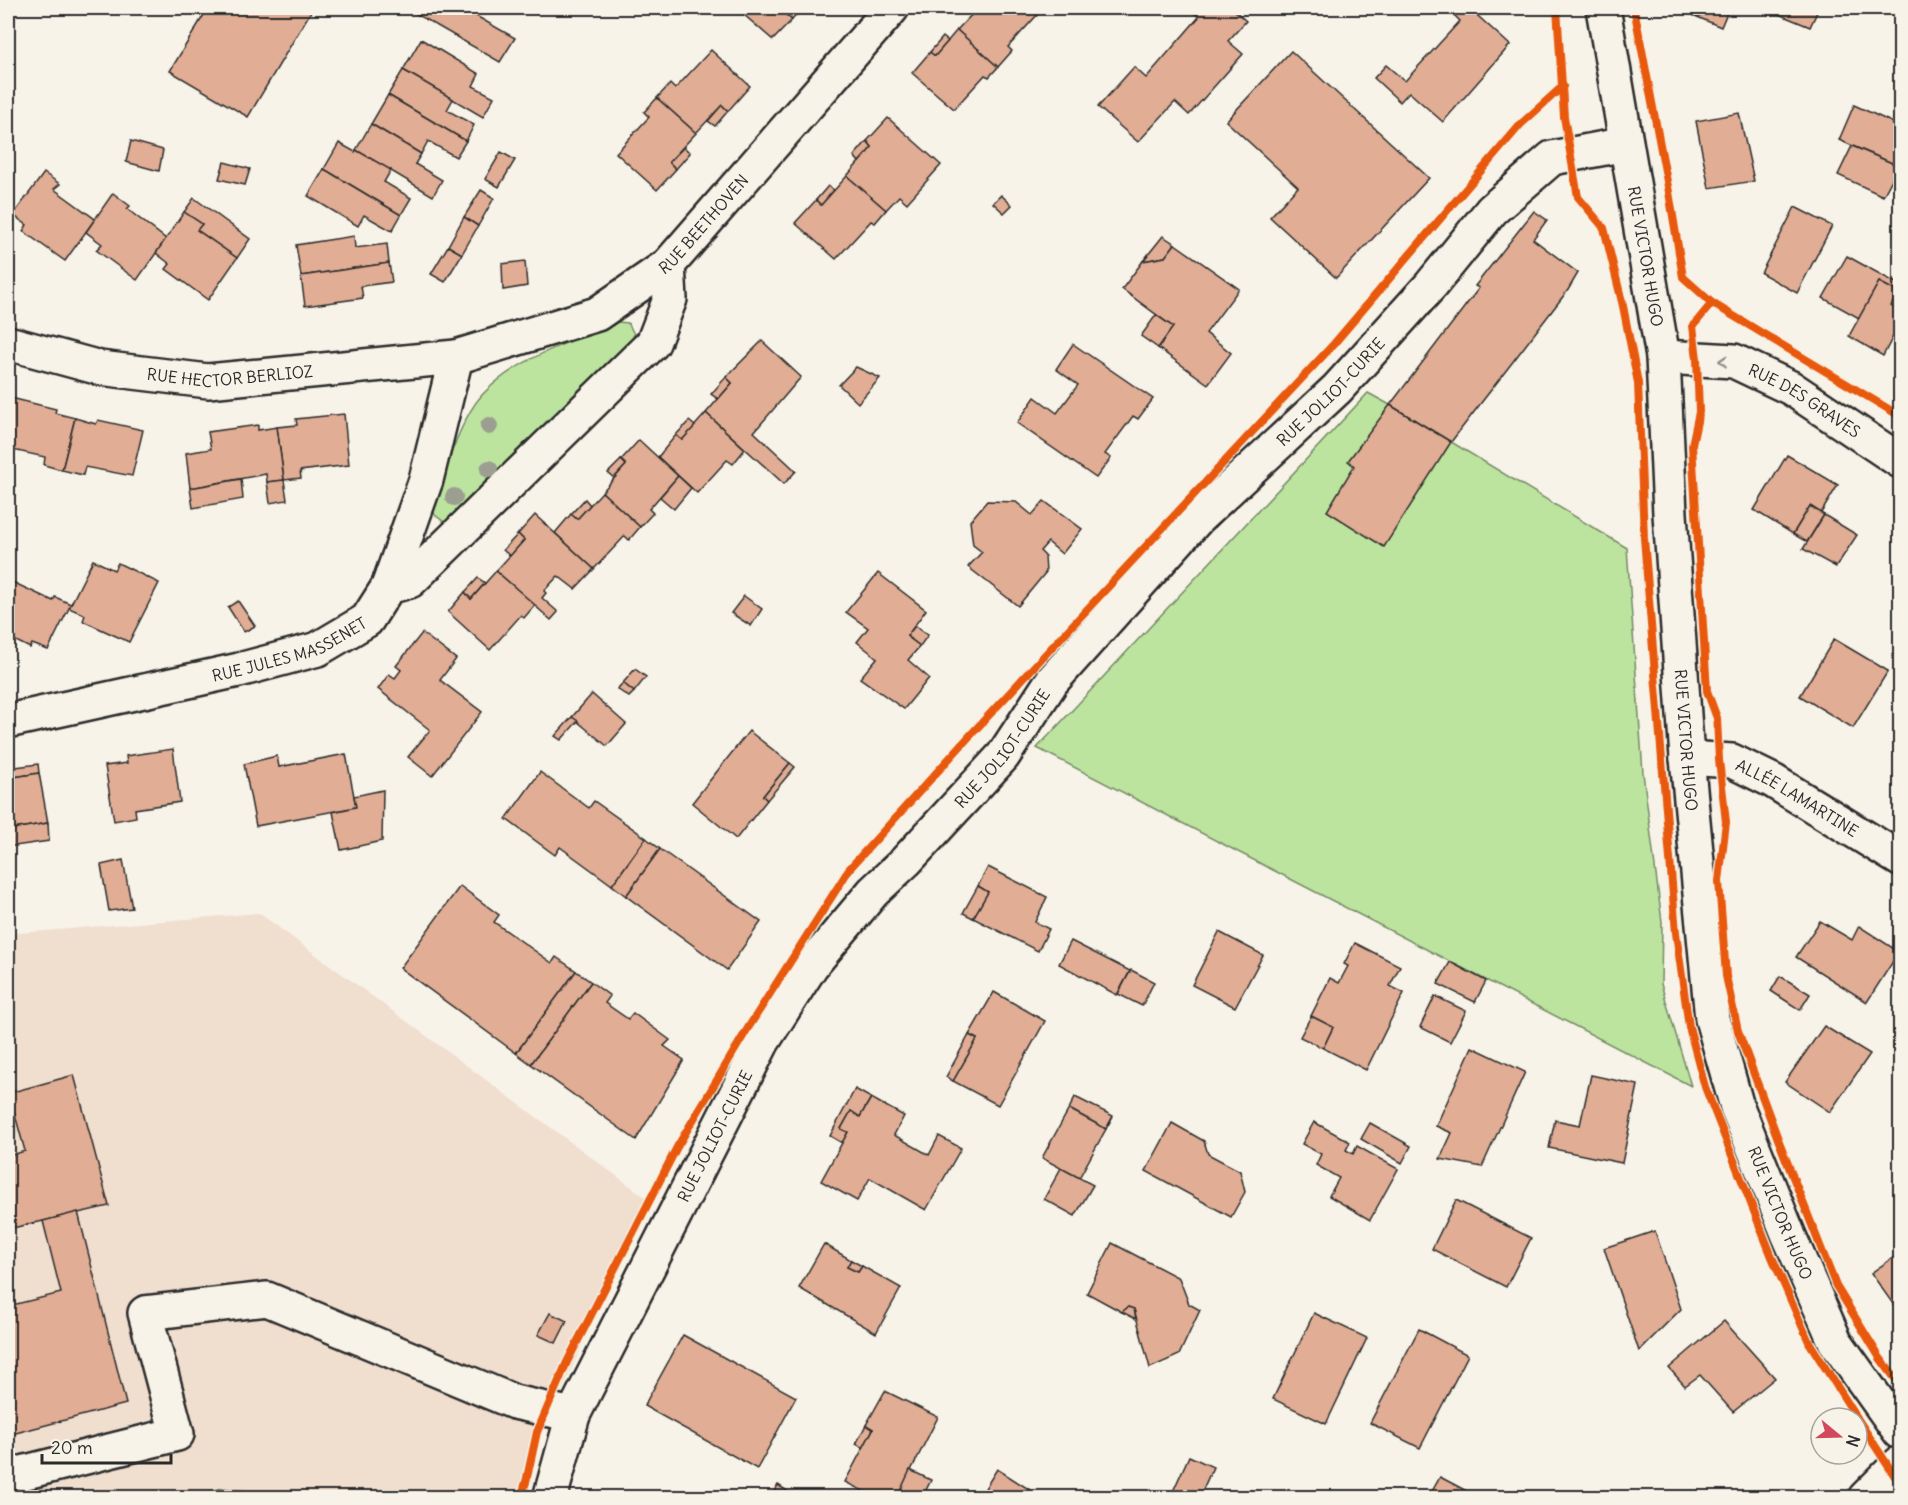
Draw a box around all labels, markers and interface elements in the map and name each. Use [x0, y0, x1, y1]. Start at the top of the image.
street label: RUE BEETHOVEN [655, 170, 753, 278]
street label: RUE VICTOR HUGO [1624, 185, 1668, 328]
street label: RUE JOLIOT-CURIE [1272, 333, 1389, 450]
one-way arrow [1719, 354, 1728, 367]
street label: RUE DES GRAVES [1745, 359, 1864, 442]
street label: RUE HECTOR BERLIOZ [146, 361, 314, 391]
street label: RUE JULES MASSENET [210, 613, 370, 686]
street label: RUE VICTOR HUGO [1671, 668, 1702, 812]
street label: RUE JOLIOT-CURIE [950, 685, 1054, 812]
street label: ALLÉE LAMARTINE [1733, 755, 1862, 841]
street label: RUE JOLIOT-CURIE [673, 1067, 756, 1205]
street label: RUE VICTOR HUGO [1744, 1143, 1817, 1283]
north arrow [1809, 1406, 1869, 1466]
scale bar [42, 1427, 171, 1465]
text: N [1842, 1432, 1864, 1449]
text: 20 m [51, 1436, 93, 1459]

